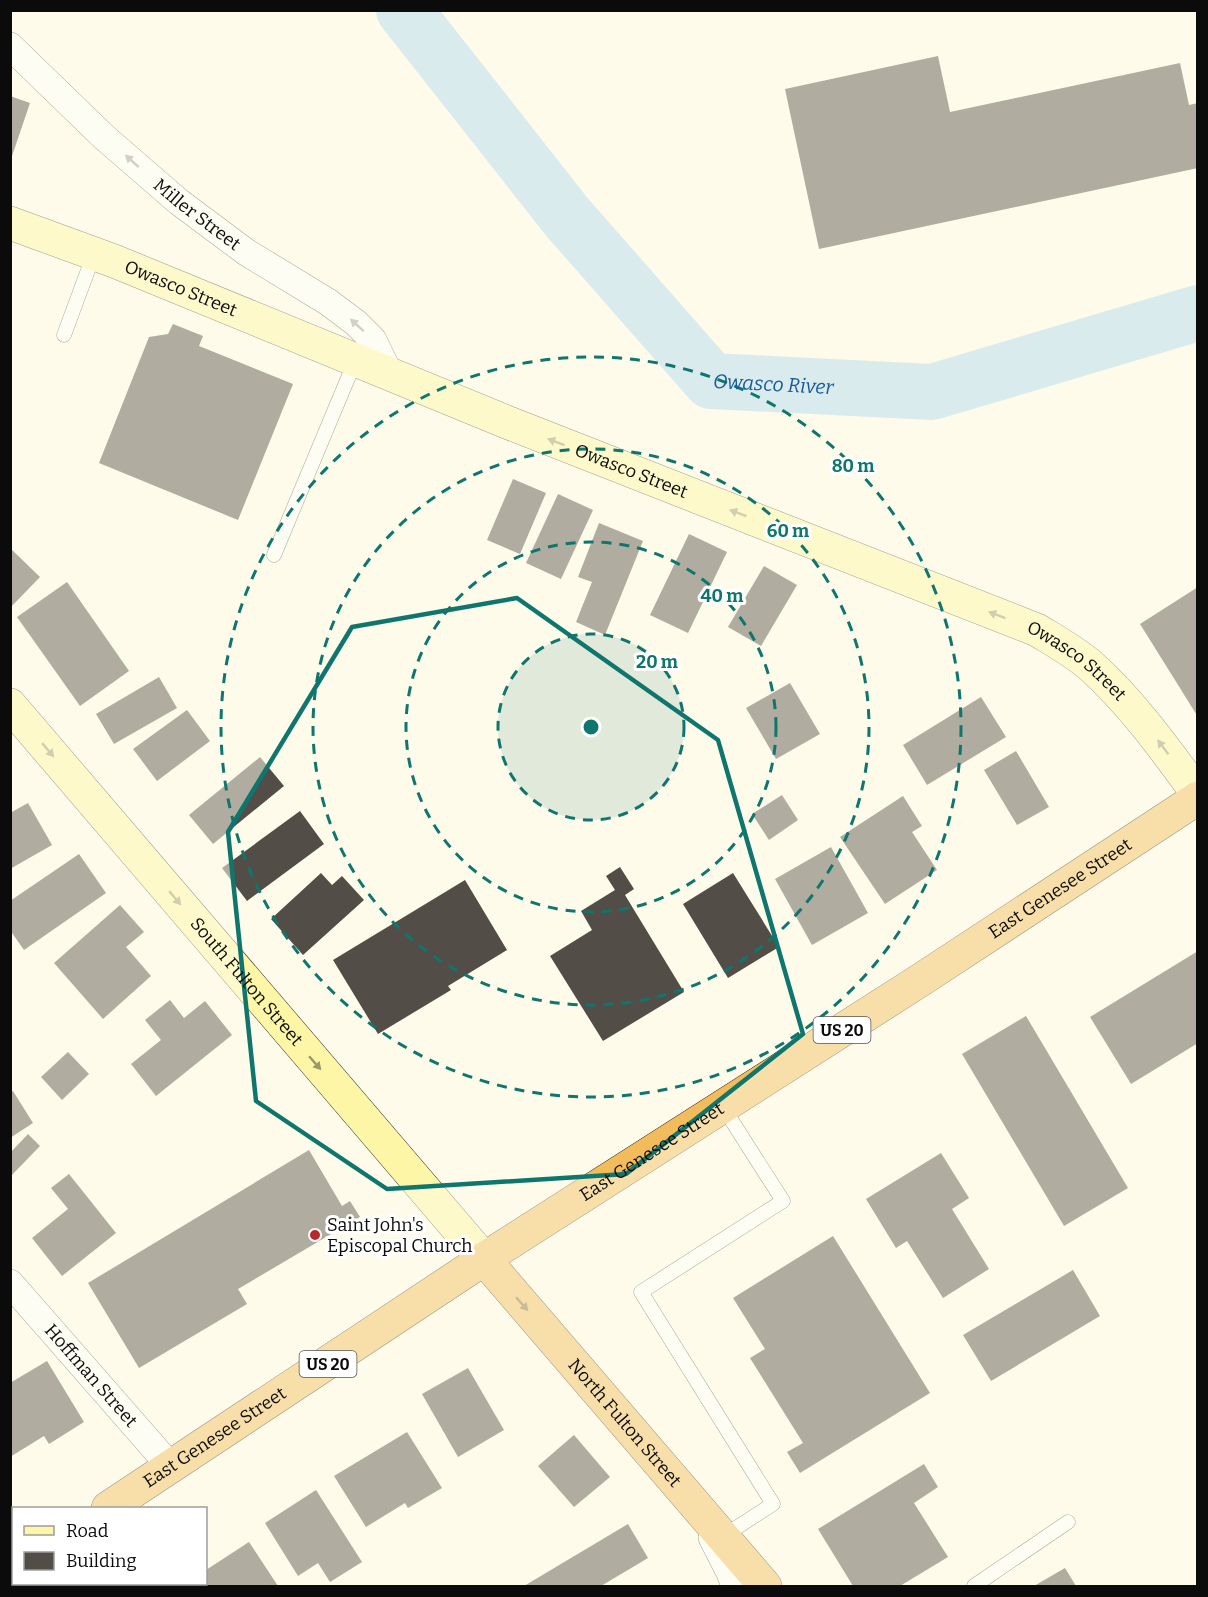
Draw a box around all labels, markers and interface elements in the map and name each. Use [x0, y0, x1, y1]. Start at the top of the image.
one-way arrow [124, 154, 139, 168]
street label: Miller Street [149, 174, 245, 255]
street label: Owasco Street [121, 256, 241, 321]
one-way arrow [350, 319, 365, 332]
water label: Owasco River [712, 369, 835, 399]
one-way arrow [547, 437, 565, 446]
street label: Owasco Street [572, 439, 691, 503]
text: 80 m [832, 455, 874, 477]
one-way arrow [728, 508, 746, 518]
text: 60 m [767, 520, 809, 542]
text: 40 m [701, 585, 743, 607]
one-way arrow [988, 610, 1006, 620]
street label: Owasco Street [1024, 616, 1131, 706]
text: 20 m [636, 651, 678, 673]
centre of rings [581, 717, 601, 737]
one-way arrow [1157, 739, 1170, 755]
one-way arrow [42, 742, 55, 758]
street label: East Genesee Street [984, 833, 1136, 943]
one-way arrow [168, 890, 181, 906]
street label: South Fulton Street [186, 913, 308, 1051]
road number: US 20 [814, 1017, 870, 1043]
one-way arrow [308, 1055, 321, 1070]
street label: East Genesee Street [576, 1097, 728, 1206]
place label: Saint John's Episcopal Church [327, 1214, 472, 1257]
marker: Saint John's Episcopal Church [308, 1228, 322, 1242]
one-way arrow [515, 1296, 528, 1311]
street label: Hoffman Street [40, 1319, 142, 1432]
road number: US 20 [300, 1351, 356, 1377]
street label: North Fulton Street [564, 1354, 686, 1492]
street label: East Genesee Street [139, 1382, 291, 1493]
legend [12, 1507, 207, 1585]
text: Road [66, 1520, 109, 1542]
text: Building [66, 1550, 137, 1572]

